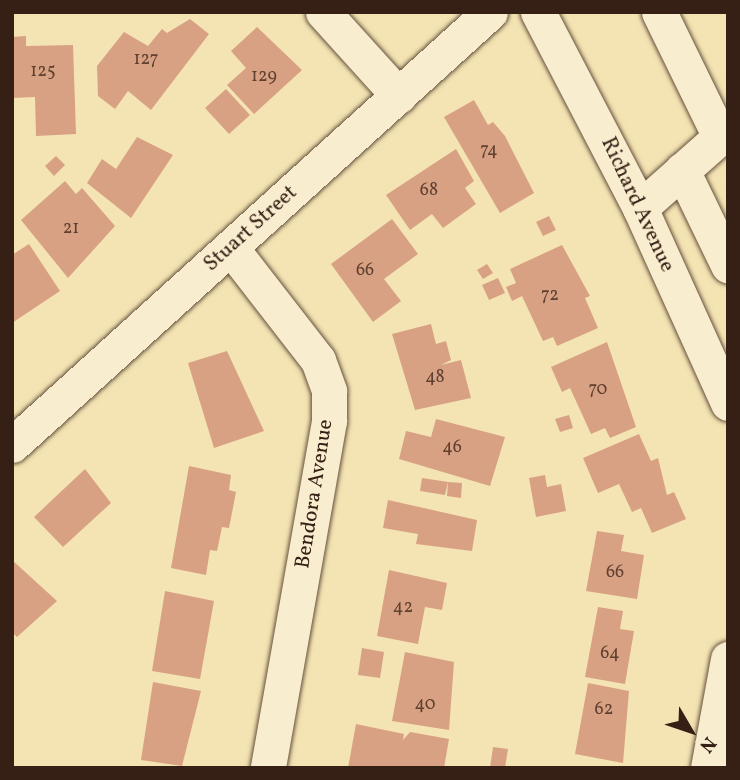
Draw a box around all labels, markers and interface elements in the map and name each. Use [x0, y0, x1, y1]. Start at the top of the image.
house number: 127 [134, 49, 158, 71]
house number: 125 [30, 61, 56, 83]
house number: 129 [251, 66, 277, 88]
street label: Richard Avenue [595, 133, 679, 277]
house number: 74 [480, 140, 498, 162]
house number: 68 [420, 180, 438, 202]
street label: Stuart Street [199, 181, 303, 277]
house number: 21 [63, 218, 79, 240]
house number: 66 [356, 260, 374, 282]
house number: 72 [541, 285, 559, 307]
house number: 48 [425, 367, 445, 389]
house number: 70 [589, 379, 607, 401]
street label: Bendora Avenue [291, 418, 339, 570]
house number: 46 [442, 437, 462, 459]
house number: 66 [606, 562, 624, 584]
house number: 42 [393, 597, 413, 619]
house number: 64 [600, 643, 620, 665]
house number: 40 [414, 694, 436, 716]
north arrow [656, 696, 726, 766]
house number: 62 [595, 699, 613, 721]
text: N [693, 731, 722, 758]

